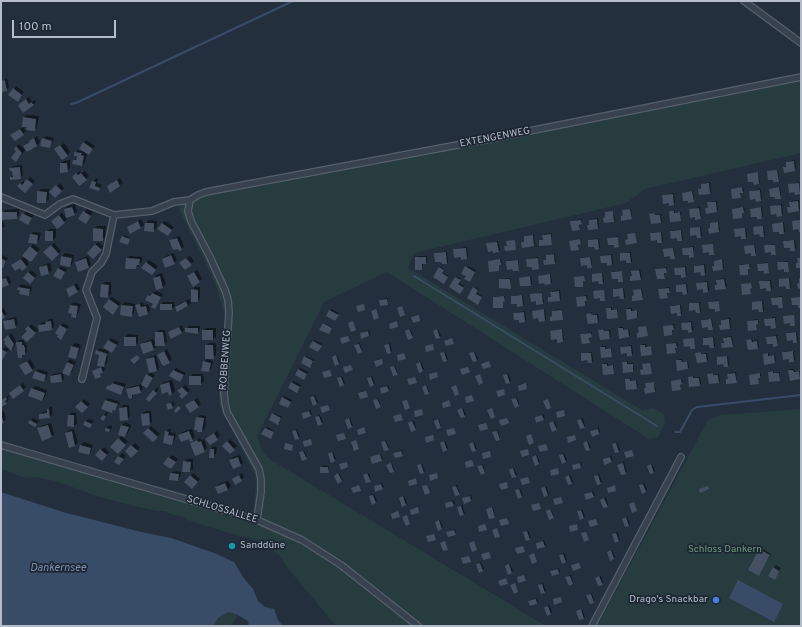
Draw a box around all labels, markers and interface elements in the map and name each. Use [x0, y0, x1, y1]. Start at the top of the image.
scale bar [14, 12, 118, 38]
text: 100 m [19, 19, 52, 35]
street label: EXTENGENWEG [459, 125, 531, 151]
street label: ROBBENWEG [218, 329, 234, 391]
street label: SCHLOSSALLEE [185, 494, 259, 526]
place label: Sanddüne [240, 540, 285, 552]
marker: Sanddüne [227, 541, 237, 551]
park label: Schloss Dankern [688, 544, 762, 556]
water label: Dankernsee [30, 562, 86, 576]
place label: Drago's Snackbar [629, 594, 708, 606]
marker: Drago's Snackbar [711, 595, 721, 605]

